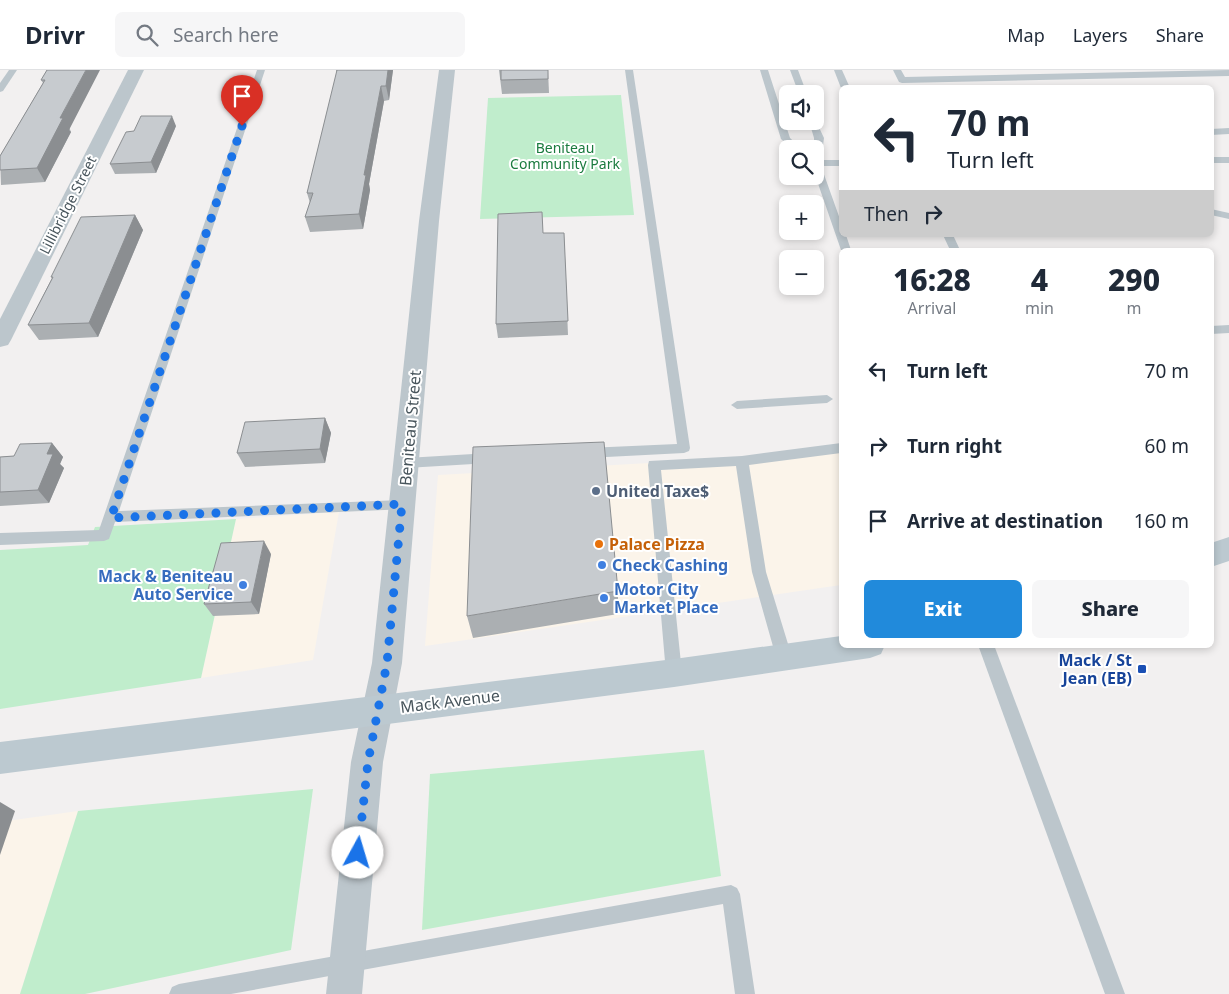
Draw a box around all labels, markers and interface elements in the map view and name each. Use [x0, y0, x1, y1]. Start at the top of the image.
search box [115, 12, 465, 57]
text: Drivr [25, 18, 85, 51]
icon: search [133, 21, 161, 49]
text: Search here [173, 22, 279, 48]
text: Map [1007, 23, 1045, 47]
text: Layers [1073, 23, 1128, 47]
text: Share [1156, 23, 1204, 47]
pin [221, 75, 263, 126]
icon: arrive [228, 82, 256, 110]
map controls [779, 85, 824, 295]
button: sound [779, 85, 824, 130]
text: 70 m [947, 99, 1030, 146]
icon: left [864, 105, 929, 170]
park label: Beniteau Community Park [510, 138, 620, 173]
button: search [779, 140, 824, 185]
text: Turn left [947, 144, 1034, 174]
street label: Lillibridge Street [35, 153, 100, 257]
button: + [779, 195, 824, 240]
icon: right [919, 200, 947, 228]
text: Then [864, 201, 909, 227]
button: − [779, 250, 824, 295]
text: 16:28 [893, 259, 971, 300]
text: 4 [1031, 259, 1048, 300]
text: 290 [1108, 259, 1160, 300]
text: Arrival [908, 297, 956, 319]
text: min [1025, 297, 1054, 319]
text: m [1126, 297, 1141, 319]
icon: left [864, 357, 892, 385]
text: Turn left [907, 358, 988, 384]
text: 70 m [1145, 358, 1189, 384]
street label: Beniteau Street [394, 369, 426, 487]
icon: right [864, 432, 892, 460]
text: Turn right [907, 433, 1002, 459]
text: 60 m [1145, 433, 1189, 459]
place label: United Taxe$ [606, 480, 709, 502]
marker: United Taxe$ [590, 485, 602, 497]
icon: arrive [864, 507, 892, 535]
text: Arrive at destination [907, 508, 1103, 534]
text: 160 m [1134, 508, 1189, 534]
place label: Palace Pizza [609, 533, 705, 555]
marker: Palace Pizza [593, 538, 605, 550]
place label: Check Cashing [612, 554, 728, 576]
marker: Check Cashing [596, 559, 608, 571]
place label: Mack & Beniteau Auto Service [98, 565, 233, 605]
place label: Motor City Market Place [614, 578, 719, 618]
marker: Mack & Beniteau Auto Service [237, 579, 249, 591]
button: Exit [864, 580, 1022, 638]
button: Share [1032, 580, 1189, 638]
marker: Motor City Market Place [598, 592, 610, 604]
place label: Mack / St Jean (EB) [1058, 649, 1132, 689]
marker: Mack / St Jean (EB) [1136, 663, 1148, 675]
street label: Mack Avenue [399, 684, 501, 718]
position arrow [331, 826, 383, 878]

